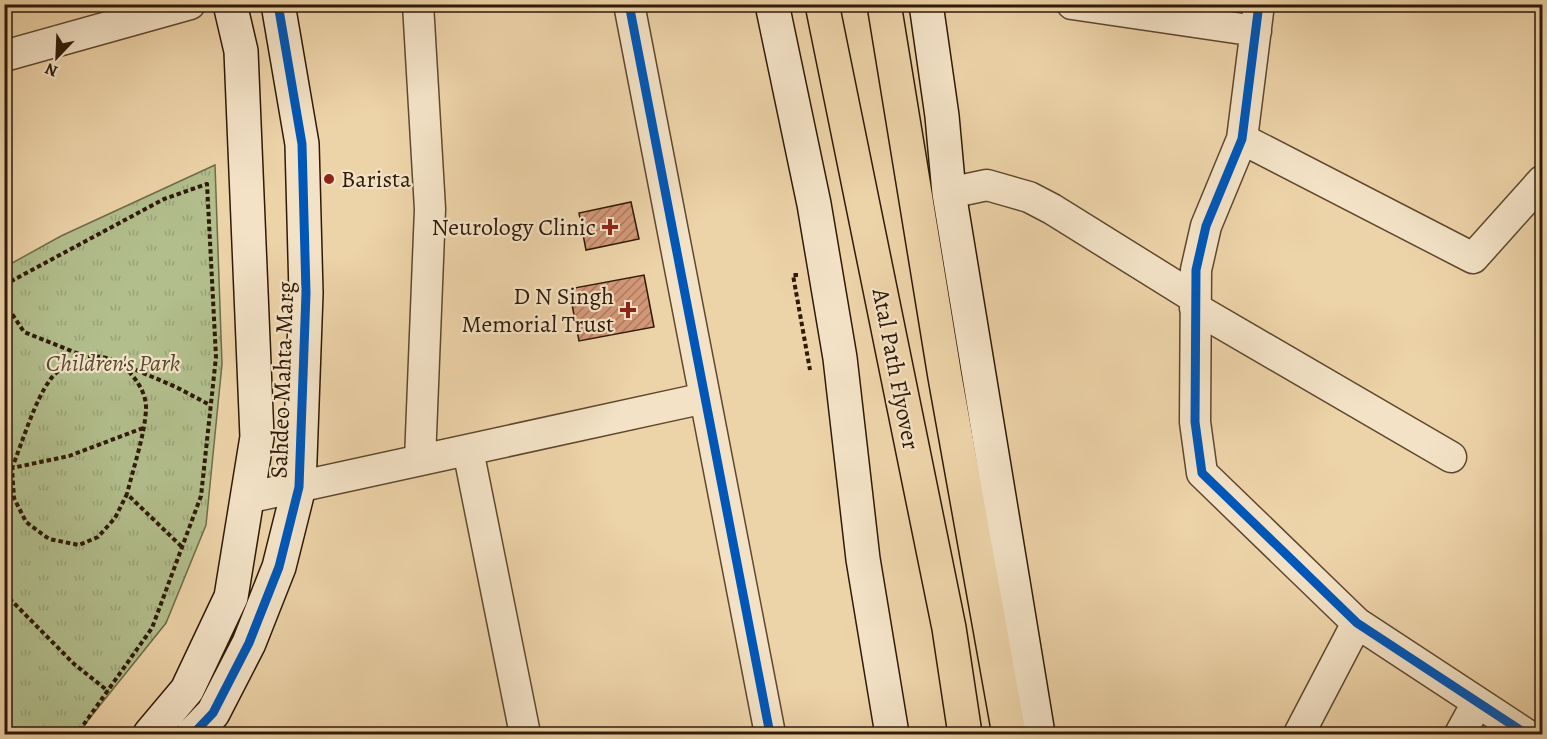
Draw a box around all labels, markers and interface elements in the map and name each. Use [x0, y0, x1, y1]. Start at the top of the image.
north arrow [27, 27, 87, 87]
text: N [42, 57, 61, 82]
place label: Barista [341, 163, 412, 195]
marker: Barista [322, 172, 336, 186]
place label: Neurology Clinic [432, 211, 596, 243]
marker: Neurology Clinic [601, 218, 619, 236]
place label: D N Singh Memorial Trust [462, 280, 614, 340]
street label: Sahdeo Mahta Marg [263, 281, 301, 479]
street label: Atal Path Flyover [865, 285, 927, 452]
marker: D N Singh Memorial Trust [619, 301, 637, 319]
park label: Children's Park [46, 347, 181, 379]

